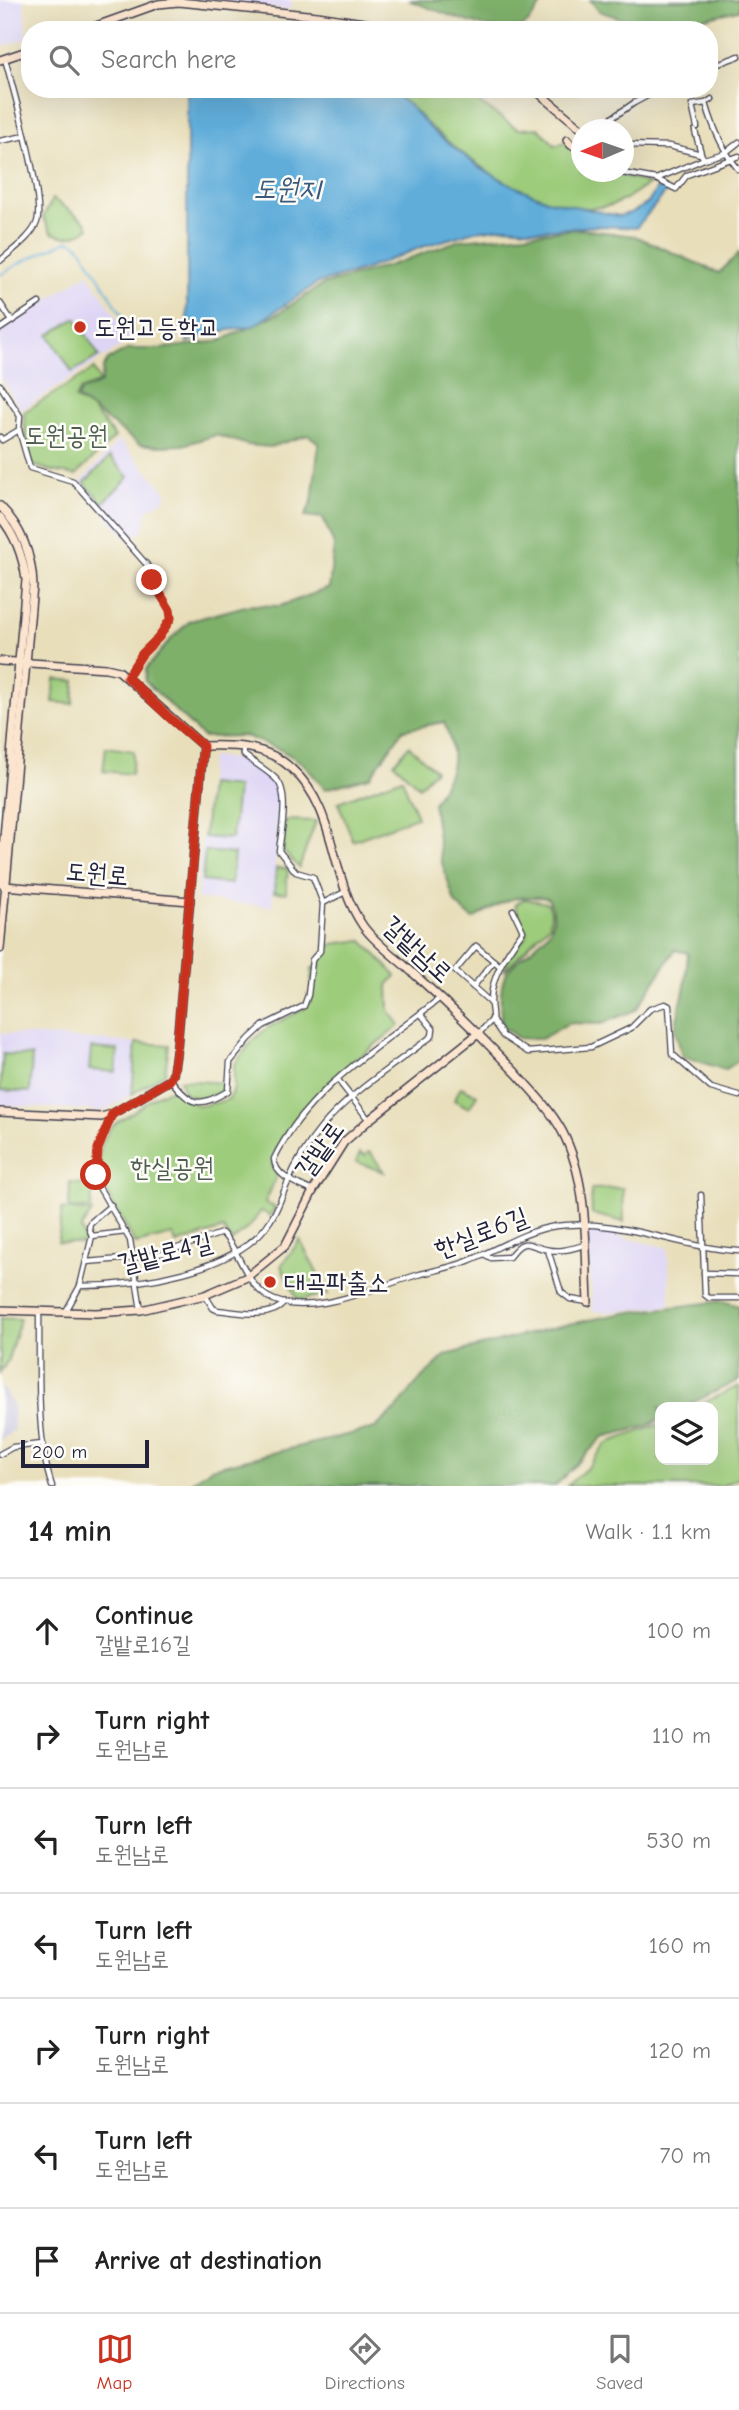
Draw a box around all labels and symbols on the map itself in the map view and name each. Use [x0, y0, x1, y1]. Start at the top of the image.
north arrow [571, 119, 634, 182]
water label: 도원지 [253, 173, 323, 205]
place label: 도원고등학교 [94, 313, 220, 343]
marker: 도원고등학교 [72, 319, 88, 335]
park label: 도원공원 [24, 421, 108, 451]
route end [136, 564, 167, 595]
street label: 도원로 [64, 856, 129, 892]
street label: 갈밭남로 [376, 910, 458, 989]
street label: 갈밭로 [289, 1115, 350, 1184]
park label: 한실공원 [130, 1153, 214, 1183]
route start [80, 1159, 111, 1190]
street label: 한실로6길 [430, 1201, 532, 1264]
street label: 갈밭로4길 [115, 1227, 216, 1279]
place label: 대곡파출소 [284, 1268, 389, 1298]
marker: 대곡파출소 [262, 1274, 278, 1290]
scale bar [21, 1437, 149, 1469]

